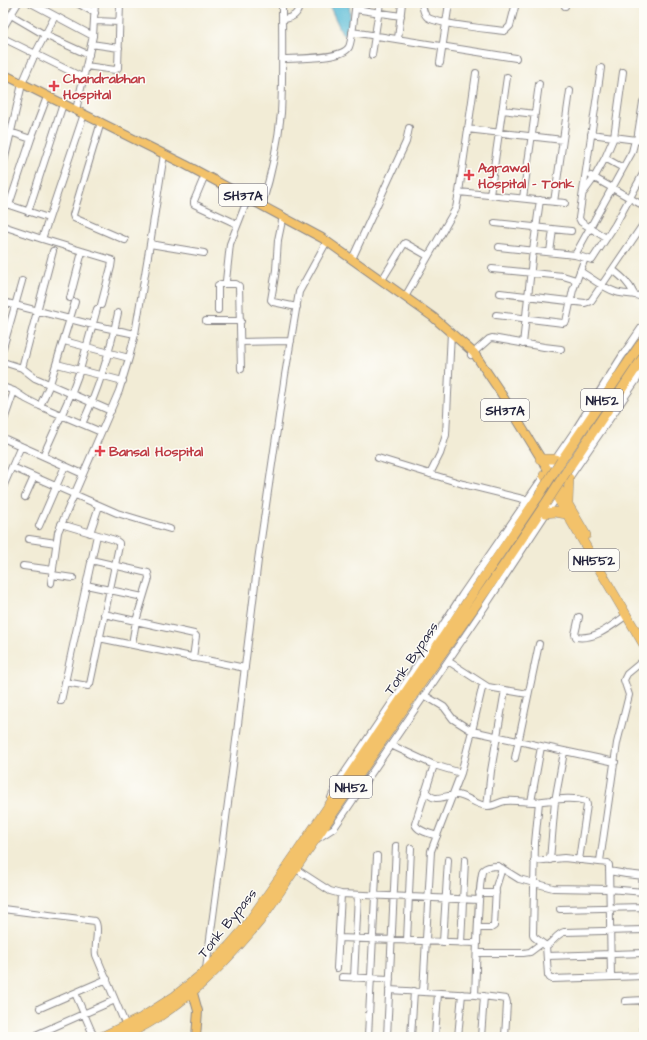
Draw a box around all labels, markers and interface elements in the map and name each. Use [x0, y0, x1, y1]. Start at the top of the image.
place label: Chandrabhan Hospital [63, 69, 145, 105]
marker: Chandrabhan Hospital [48, 80, 60, 92]
place label: Agrawal Hospital - Tonk [478, 158, 574, 194]
marker: Agrawal Hospital - Tonk [463, 169, 475, 181]
road number: SH37A [219, 184, 267, 206]
road number: NH52 [581, 389, 623, 411]
road number: SH37A [481, 399, 529, 421]
place label: Bansal Hospital [109, 442, 204, 462]
marker: Bansal Hospital [94, 445, 106, 457]
road number: NH552 [569, 549, 619, 571]
street label: Tonk Bypass [380, 618, 444, 699]
road number: NH52 [330, 776, 372, 798]
street label: Tonk Bypass [193, 885, 262, 963]

